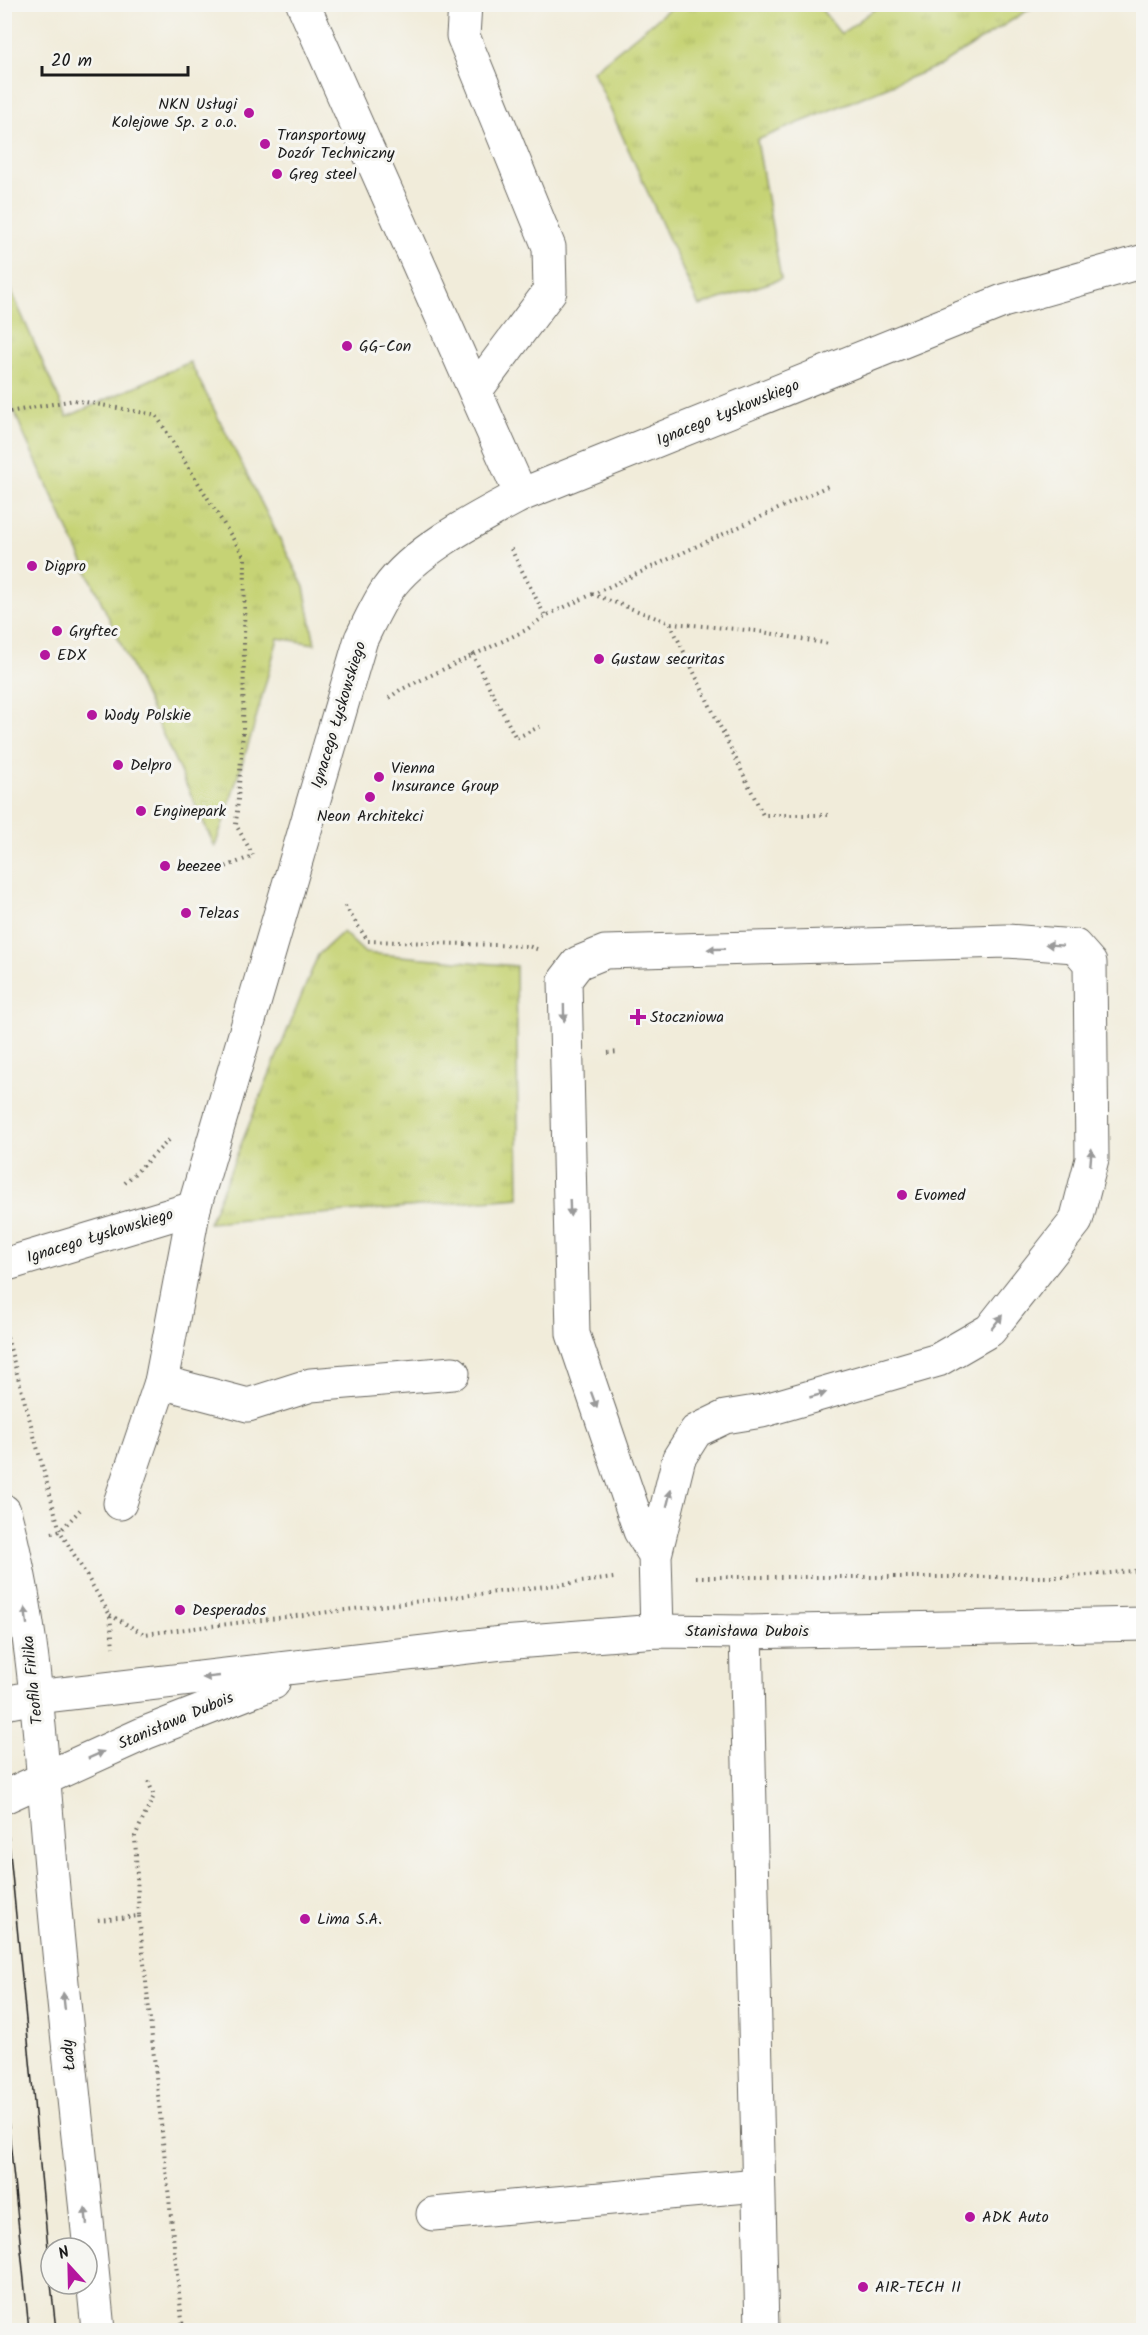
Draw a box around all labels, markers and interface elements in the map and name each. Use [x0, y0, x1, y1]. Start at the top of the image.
scale bar [42, 39, 188, 77]
text: 20 m [51, 47, 92, 76]
place label: NKN Usługi Kolejowe Sp. z o.o. [112, 92, 238, 135]
marker: NKN Usługi Kolejowe Sp. z o.o. [242, 106, 256, 120]
place label: Transportowy Dozór Techniczny [277, 123, 395, 166]
marker: Transportowy Dozór Techniczny [258, 137, 272, 151]
place label: Greg steel [289, 162, 357, 187]
marker: Greg steel [270, 167, 284, 181]
place label: GG-Con [359, 334, 411, 359]
marker: GG-Con [340, 339, 354, 353]
street label: Ignacego Łyskowskiego [653, 373, 803, 453]
place label: Digpro [44, 554, 86, 579]
marker: Digpro [25, 559, 39, 573]
place label: Gryftec [69, 619, 118, 644]
marker: Gryftec [50, 624, 64, 638]
street label: Ignacego Łyskowskiego [305, 638, 373, 792]
place label: EDX [57, 643, 88, 668]
place label: Gustaw securitas [611, 647, 725, 672]
marker: EDX [38, 648, 52, 662]
marker: Gustaw securitas [592, 652, 606, 666]
place label: Wody Polskie [104, 703, 191, 728]
marker: Wody Polskie [85, 708, 99, 722]
place label: Delpro [130, 753, 172, 778]
place label: Vienna Insurance Group [391, 756, 499, 799]
marker: Delpro [111, 758, 125, 772]
marker: Vienna Insurance Group [372, 770, 386, 784]
marker: Neon Architekci [363, 790, 377, 804]
place label: Enginepark [153, 799, 226, 824]
marker: Enginepark [134, 804, 148, 818]
place label: Neon Architekci [317, 804, 424, 829]
place label: beezee [177, 854, 221, 879]
marker: beezee [158, 859, 172, 873]
place label: Telzas [198, 901, 239, 926]
marker: Telzas [179, 906, 193, 920]
one-way arrow [1044, 940, 1063, 949]
one-way arrow [707, 944, 726, 953]
one-way arrow [560, 1004, 569, 1023]
place label: Stoczniowa [650, 1005, 724, 1030]
marker: Stoczniowa [631, 1010, 645, 1024]
one-way arrow [1086, 1147, 1096, 1166]
place label: Evomed [914, 1183, 966, 1208]
marker: Evomed [895, 1188, 909, 1202]
one-way arrow [565, 1199, 574, 1218]
street label: Ignacego Łyskowskiego [23, 1202, 177, 1270]
one-way arrow [990, 1314, 1003, 1330]
one-way arrow [810, 1390, 828, 1399]
one-way arrow [589, 1391, 599, 1409]
one-way arrow [665, 1489, 675, 1507]
place label: Desperados [192, 1598, 266, 1623]
marker: Desperados [173, 1603, 187, 1617]
one-way arrow [21, 1606, 30, 1625]
street label: Stanisława Dubois [685, 1619, 809, 1644]
street label: Teofila Firlika [16, 1634, 50, 1726]
one-way arrow [202, 1672, 221, 1682]
street label: Stanisława Dubois [114, 1685, 238, 1757]
one-way arrow [87, 1749, 105, 1759]
place label: Lima S.A. [317, 1907, 382, 1932]
marker: Lima S.A. [298, 1912, 312, 1926]
one-way arrow [59, 1992, 68, 2011]
street label: Łady [55, 2038, 83, 2072]
place label: ADK Auto [982, 2205, 1049, 2230]
one-way arrow [81, 2207, 91, 2226]
marker: ADK Auto [963, 2210, 977, 2224]
north arrow [39, 2236, 99, 2296]
text: N [55, 2240, 73, 2267]
place label: AIR-TECH II [875, 2275, 961, 2300]
marker: AIR-TECH II [856, 2280, 870, 2294]

